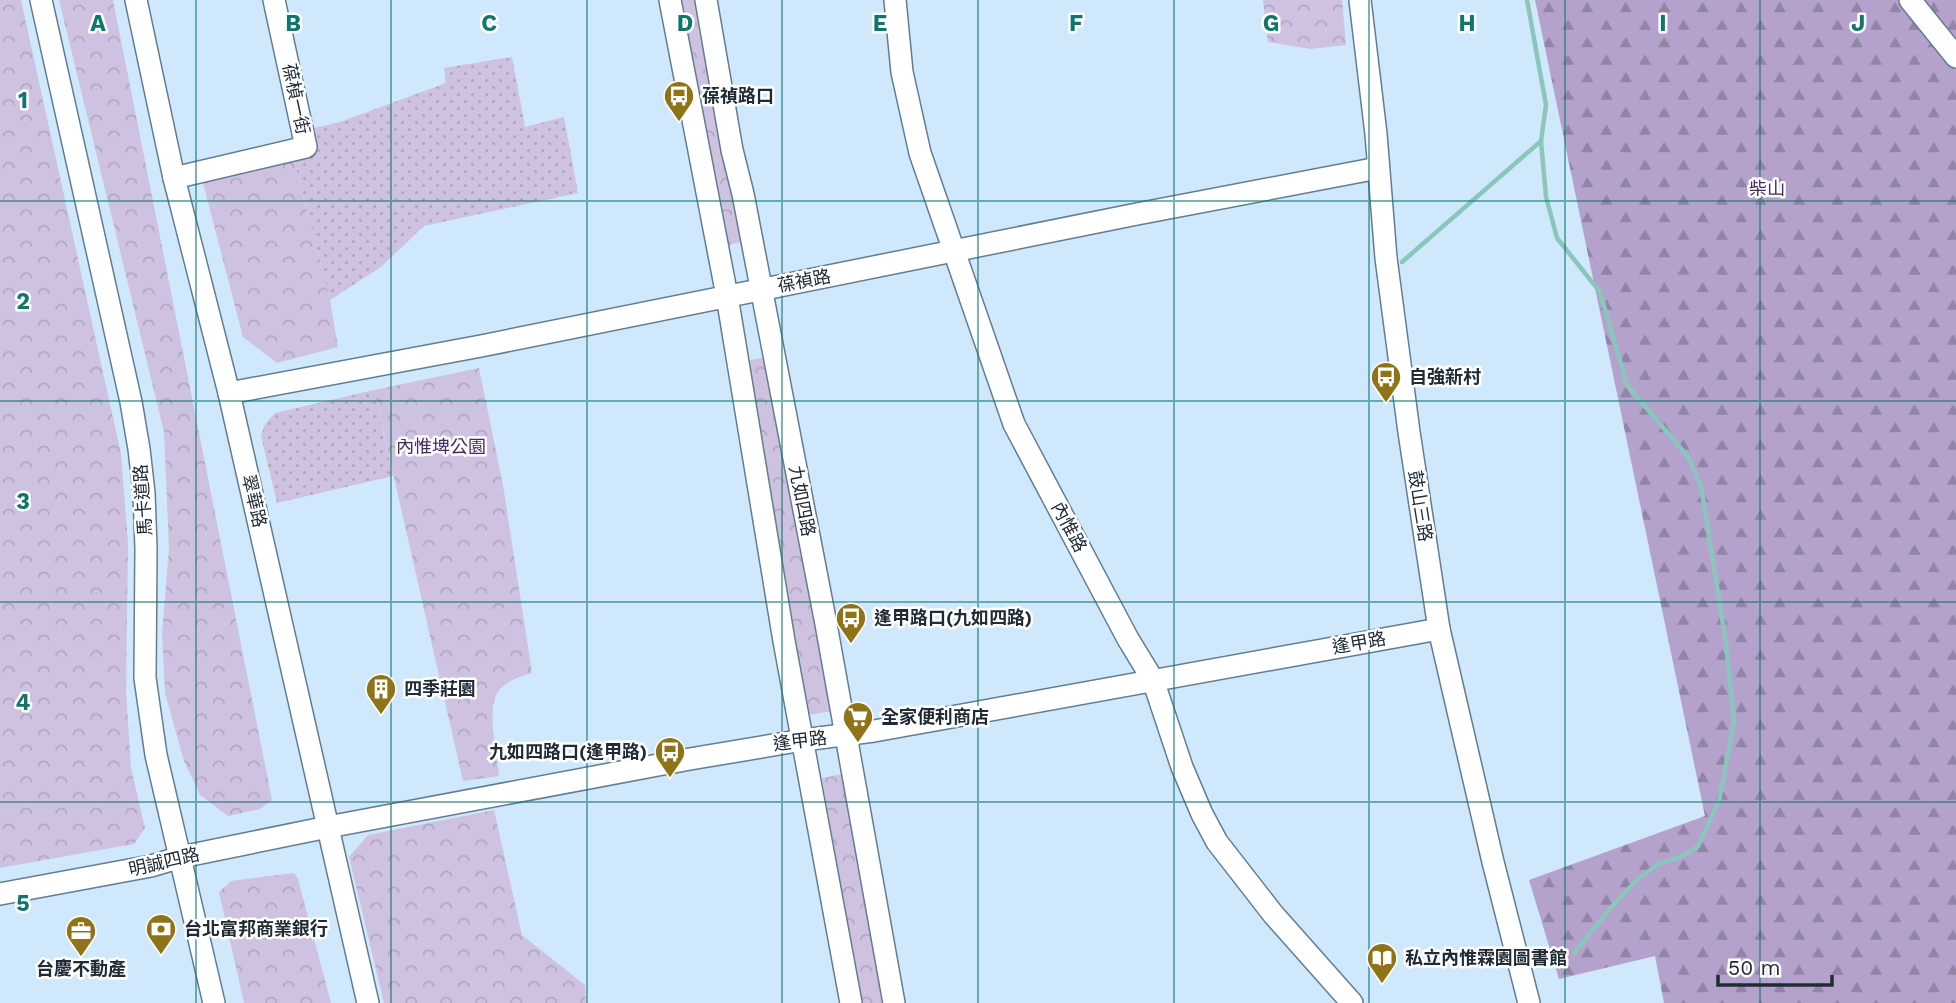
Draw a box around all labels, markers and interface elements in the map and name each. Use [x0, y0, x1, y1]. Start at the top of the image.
text: A [90, 10, 106, 37]
text: B [285, 10, 301, 37]
text: C [481, 10, 497, 37]
text: D [677, 10, 693, 37]
text: E [873, 10, 887, 37]
text: F [1069, 10, 1083, 37]
text: G [1263, 10, 1279, 37]
text: H [1458, 10, 1476, 37]
text: I [1659, 10, 1667, 37]
text: J [1851, 10, 1865, 37]
street label: 葆楨一街 [279, 61, 314, 136]
bus stop icon: 葆禎路口 [662, 79, 696, 123]
place label: 葆禎路口 [702, 85, 774, 106]
text: 1 [18, 87, 28, 114]
park label: 柴山 [1749, 178, 1785, 199]
street label: 葆禎路 [775, 265, 832, 296]
text: 2 [16, 288, 30, 315]
bus stop icon: 自強新村 [1369, 360, 1403, 404]
place label: 自強新村 [1409, 366, 1481, 387]
park label: 內惟埤公園 [396, 436, 486, 457]
street label: 馬卡道路 [130, 463, 155, 537]
street label: 九如四路 [785, 464, 820, 538]
street label: 鼓山三路 [1404, 469, 1436, 543]
street label: 翠華路 [238, 472, 271, 530]
text: 3 [16, 488, 30, 515]
street label: 內惟路 [1047, 498, 1091, 556]
bus stop icon: 逢甲路口(九如四路) [834, 601, 868, 645]
place label: 逢甲路口(九如四路) [874, 607, 1032, 628]
street label: 逢甲路 [1331, 627, 1387, 658]
building icon: 四季莊園 [364, 672, 398, 716]
place label: 四季莊園 [404, 678, 476, 699]
text: 4 [16, 689, 31, 716]
supermarket icon: 全家便利商店 [841, 700, 875, 744]
place label: 全家便利商店 [881, 706, 989, 727]
street label: 逢甲路 [772, 727, 828, 754]
bus stop icon: 九如四路口(逢甲路) [653, 735, 687, 779]
place label: 九如四路口(逢甲路) [489, 741, 647, 762]
street label: 明誠四路 [126, 843, 201, 880]
text: 5 [16, 890, 30, 917]
bank icon: 台北富邦商業銀行 [144, 912, 178, 956]
office icon: 台慶不動產 [64, 914, 98, 958]
place label: 台北富邦商業銀行 [184, 918, 328, 939]
library icon: 私立內惟霖園圖書館 [1365, 941, 1399, 985]
scale bar [1718, 944, 1832, 988]
place label: 私立內惟霖園圖書館 [1405, 947, 1567, 968]
text: 50 m [1728, 955, 1780, 980]
place label: 台慶不動產 [36, 958, 126, 979]

